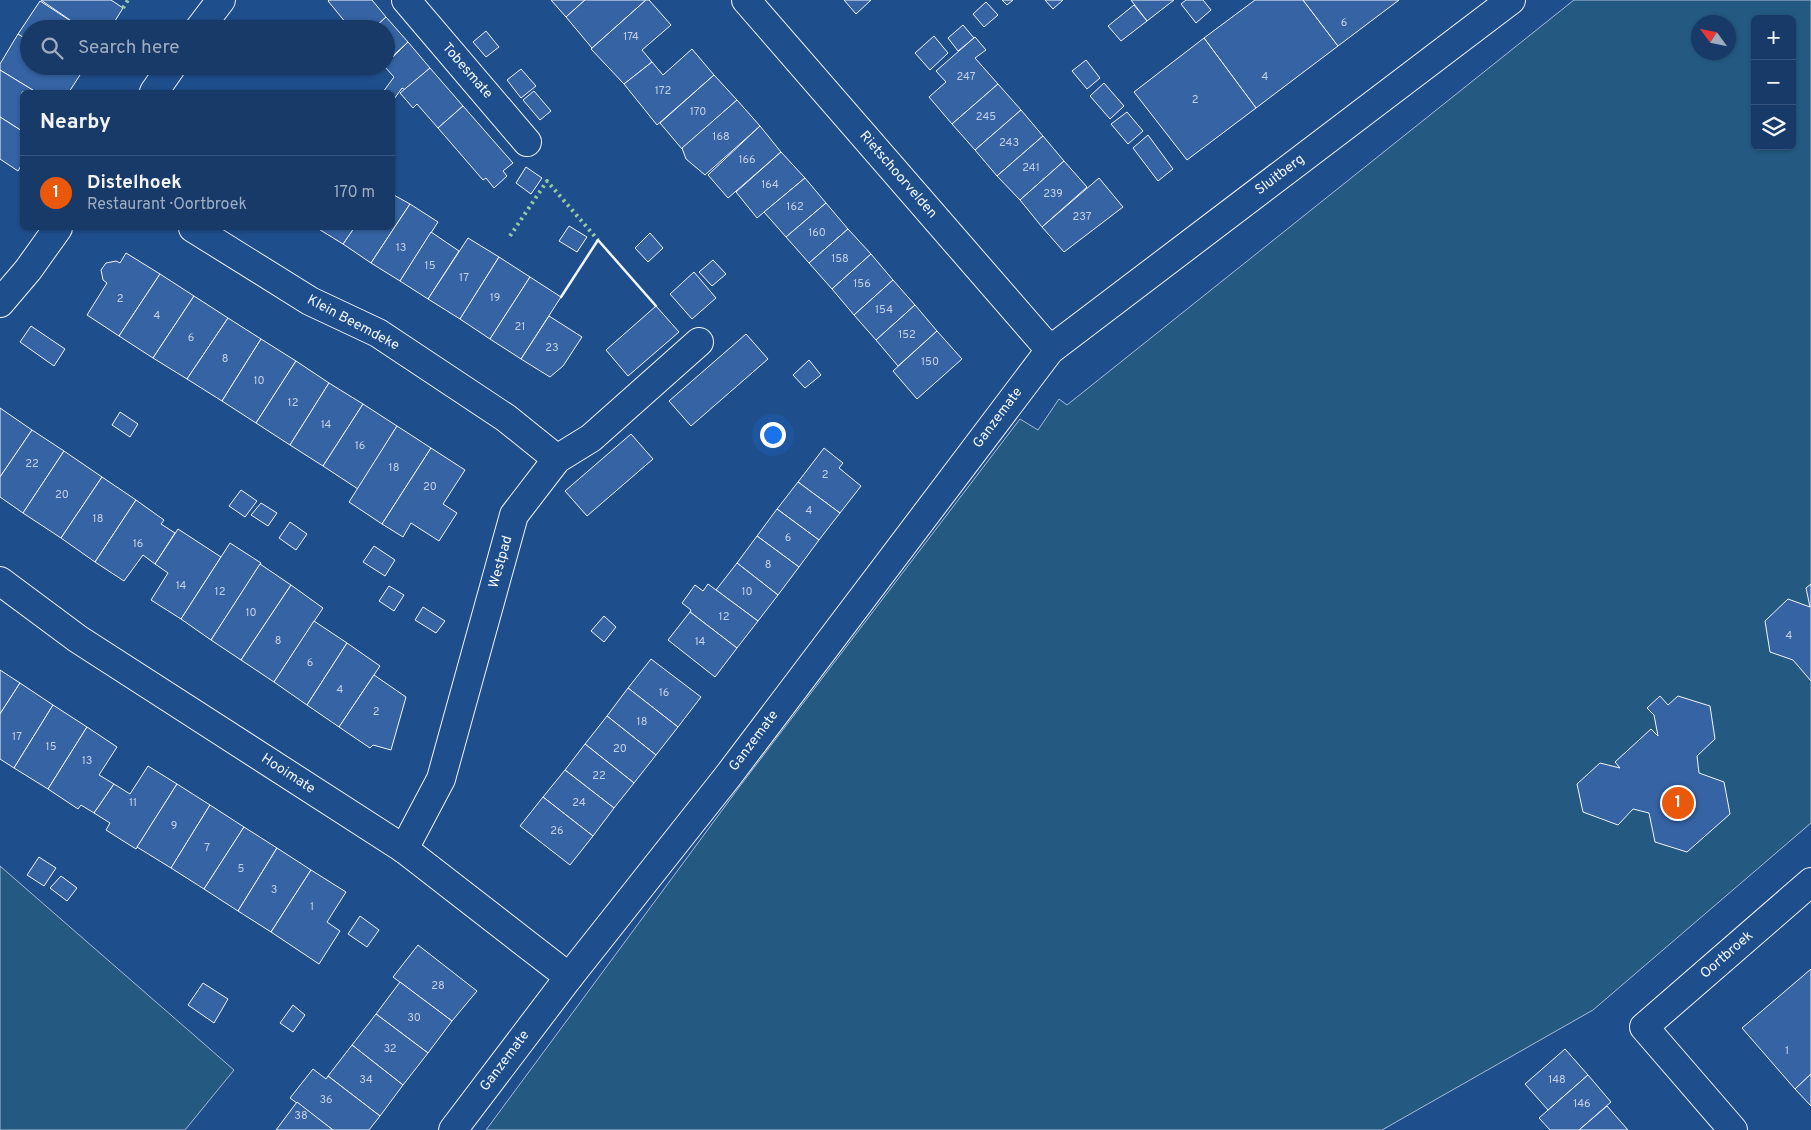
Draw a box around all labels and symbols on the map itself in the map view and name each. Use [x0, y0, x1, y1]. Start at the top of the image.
north arrow [1691, 15, 1736, 60]
house number: 6 [1341, 16, 1347, 30]
house number: 174 [623, 30, 639, 44]
street label: Tobesmate [438, 40, 496, 102]
house number: 247 [956, 70, 976, 84]
house number: 4 [1262, 70, 1269, 84]
house number: 172 [655, 84, 671, 98]
house number: 2 [1192, 93, 1198, 107]
house number: 170 [690, 105, 706, 119]
house number: 245 [976, 110, 996, 124]
street label: Rietschoorvelden [855, 128, 941, 222]
house number: 168 [712, 130, 730, 144]
house number: 243 [999, 136, 1019, 150]
street label: Sluitberg [1252, 151, 1308, 199]
house number: 166 [738, 153, 756, 167]
house number: 241 [1022, 161, 1040, 175]
house number: 164 [761, 178, 779, 192]
house number: 239 [1043, 187, 1063, 201]
house number: 162 [786, 200, 804, 214]
house number: 237 [1073, 210, 1092, 224]
house number: 160 [808, 226, 826, 240]
house number: 13 [396, 241, 406, 255]
house number: 158 [831, 252, 849, 266]
house number: 15 [425, 259, 436, 273]
house number: 17 [459, 271, 469, 285]
house number: 156 [853, 277, 871, 291]
house number: 19 [490, 291, 500, 305]
house number: 2 [117, 292, 123, 306]
street label: Klein Beemdeke [304, 292, 402, 354]
house number: 154 [875, 303, 893, 317]
house number: 4 [154, 309, 161, 323]
house number: 21 [515, 320, 525, 334]
house number: 152 [898, 328, 916, 342]
house number: 6 [188, 331, 194, 345]
house number: 23 [545, 341, 559, 355]
house number: 8 [222, 352, 228, 366]
house number: 150 [921, 355, 939, 369]
house number: 10 [253, 374, 265, 388]
street label: Ganzemate [970, 384, 1026, 452]
house number: 12 [288, 396, 298, 410]
house number: 14 [321, 418, 332, 432]
your location [760, 422, 786, 448]
house number: 16 [355, 439, 365, 453]
house number: 22 [25, 457, 39, 471]
house number: 18 [389, 461, 399, 475]
house number: 2 [822, 468, 828, 482]
house number: 20 [423, 480, 437, 494]
house number: 20 [55, 488, 69, 502]
house number: 4 [806, 504, 813, 518]
house number: 18 [93, 512, 103, 526]
house number: 6 [785, 531, 791, 545]
street label: Westpad [485, 534, 517, 590]
house number: 16 [133, 537, 143, 551]
house number: 8 [765, 558, 771, 572]
house number: 14 [176, 579, 187, 593]
house number: 12 [215, 585, 225, 599]
house number: 10 [741, 585, 753, 599]
house number: 10 [245, 606, 257, 620]
house number: 12 [719, 610, 729, 624]
house number: 4 [1786, 629, 1793, 643]
house number: 8 [275, 634, 281, 648]
house number: 14 [695, 635, 706, 649]
house number: 6 [307, 656, 313, 670]
house number: 4 [337, 683, 344, 697]
house number: 16 [659, 686, 669, 700]
house number: 2 [373, 705, 379, 719]
street label: Ganzemate [726, 707, 782, 775]
house number: 18 [637, 715, 647, 729]
house number: 17 [12, 730, 22, 744]
house number: 15 [46, 740, 57, 754]
house number: 20 [613, 742, 627, 756]
street label: Hooimate [258, 750, 318, 798]
house number: 13 [82, 754, 92, 768]
house number: 22 [592, 769, 606, 783]
pin: 1 [1662, 784, 1694, 822]
house number: 11 [129, 796, 137, 810]
house number: 24 [572, 796, 586, 810]
house number: 9 [171, 819, 177, 833]
house number: 26 [550, 824, 564, 838]
house number: 7 [204, 841, 210, 855]
house number: 5 [238, 862, 245, 876]
house number: 3 [271, 883, 277, 897]
house number: 1 [310, 900, 314, 914]
street label: Oortbroek [1697, 927, 1757, 983]
house number: 28 [431, 979, 445, 993]
house number: 30 [407, 1011, 421, 1025]
street label: Ganzemate [477, 1027, 533, 1095]
house number: 32 [383, 1042, 397, 1056]
house number: 1 [1785, 1044, 1789, 1058]
house number: 34 [359, 1073, 373, 1087]
house number: 148 [1548, 1073, 1566, 1087]
house number: 36 [319, 1093, 333, 1107]
house number: 146 [1573, 1097, 1591, 1111]
house number: 38 [294, 1109, 308, 1123]

